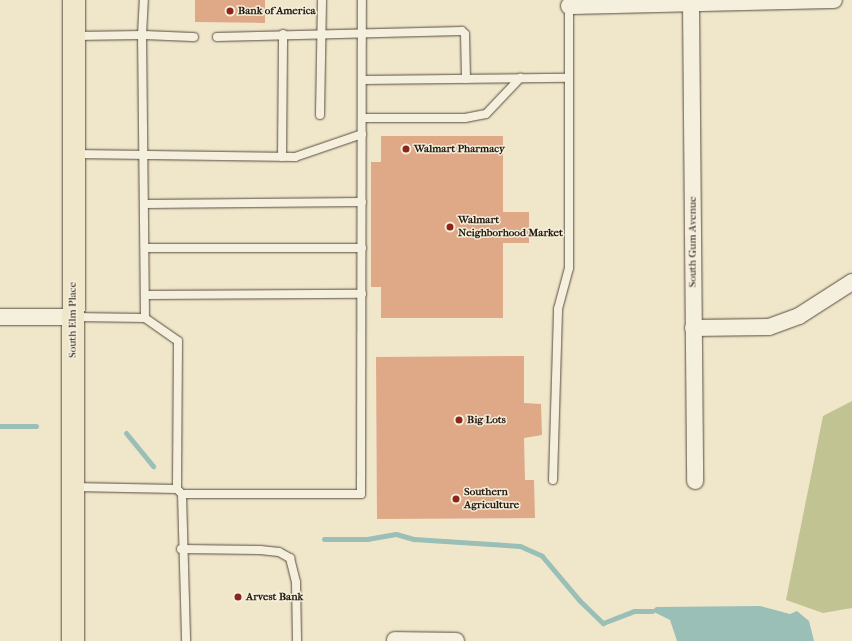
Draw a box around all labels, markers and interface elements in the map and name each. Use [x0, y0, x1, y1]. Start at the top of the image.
place label: Bank of America [238, 4, 316, 18]
marker: Bank of America [225, 6, 235, 16]
place label: Walmart Pharmacy [414, 142, 505, 156]
marker: Walmart Pharmacy [401, 144, 411, 154]
street label: South Gum Avenue [686, 197, 700, 287]
place label: Walmart Neighborhood Market [458, 214, 563, 240]
marker: Walmart Neighborhood Market [445, 222, 455, 232]
street label: South Elm Place [66, 282, 80, 358]
place label: Big Lots [467, 413, 506, 427]
marker: Big Lots [454, 415, 464, 425]
place label: Southern Agriculture [464, 486, 519, 512]
marker: Southern Agriculture [451, 494, 461, 504]
place label: Arvest Bank [246, 590, 303, 604]
marker: Arvest Bank [233, 592, 243, 602]

